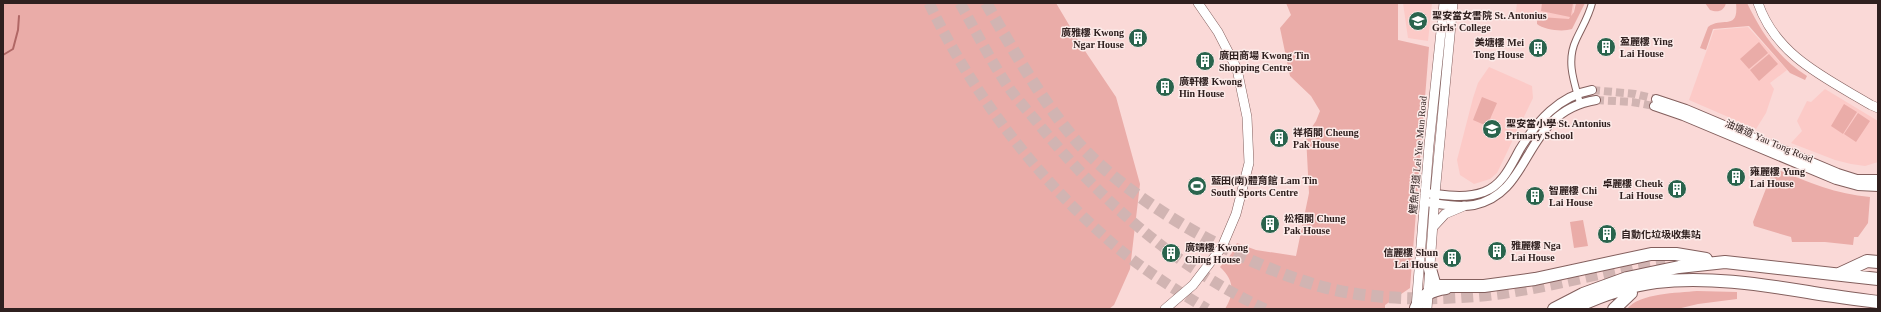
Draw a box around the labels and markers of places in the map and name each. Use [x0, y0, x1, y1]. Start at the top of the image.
school or university icon: 聖安當女書院 St. Antonius Girls' College [1407, 10, 1429, 32]
place label: 聖安當女書院 St. Antonius Girls' College [1432, 10, 1547, 33]
place label: 廣雅樓 Kwong Ngar House [1061, 27, 1125, 50]
building icon: 廣雅樓 Kwong Ngar House [1127, 27, 1149, 49]
building icon: 盈麗樓 Ying Lai House [1595, 36, 1617, 58]
place label: 盈麗樓 Ying Lai House [1620, 36, 1673, 59]
place label: 美塘樓 Mei Tong House [1474, 37, 1525, 60]
building icon: 美塘樓 Mei Tong House [1527, 37, 1549, 59]
building icon: 廣田商場 Kwong Tin Shopping Centre [1194, 50, 1216, 72]
place label: 廣田商場 Kwong Tin Shopping Centre [1219, 50, 1310, 73]
building icon: 廣軒樓 Kwong Hin House [1154, 76, 1176, 98]
place label: 廣軒樓 Kwong Hin House [1179, 76, 1242, 99]
school or university icon: 聖安當小學 St. Antonius Primary School [1481, 118, 1503, 140]
place label: 聖安當小學 St. Antonius Primary School [1506, 118, 1611, 141]
building icon: 祥栢閣 Cheung Pak House [1268, 127, 1290, 149]
place label: 祥栢閣 Cheung Pak House [1293, 127, 1359, 150]
building icon: 雍麗樓 Yung Lai House [1725, 166, 1747, 188]
place label: 雍麗樓 Yung Lai House [1750, 166, 1805, 189]
sports icon: 藍田(南)體育館 Lam Tin South Sports Centre [1186, 175, 1208, 197]
place label: 藍田(南)體育館 Lam Tin South Sports Centre [1211, 175, 1318, 198]
place label: 卓麗樓 Cheuk Lai House [1602, 178, 1664, 201]
building icon: 卓麗樓 Cheuk Lai House [1666, 178, 1688, 200]
building icon: 智麗樓 Chi Lai House [1524, 185, 1546, 207]
place label: 智麗樓 Chi Lai House [1549, 185, 1597, 208]
building icon: 松栢閣 Chung Pak House [1259, 213, 1281, 235]
place label: 松栢閣 Chung Pak House [1284, 213, 1345, 236]
building icon: 自動化垃圾收集站 [1596, 223, 1618, 245]
place label: 自動化垃圾收集站 [1621, 229, 1701, 240]
building icon: 雅麗樓 Nga Lai House [1486, 240, 1508, 262]
place label: 雅麗樓 Nga Lai House [1511, 240, 1561, 263]
building icon: 廣靖樓 Kwong Ching House [1160, 242, 1182, 264]
place label: 廣靖樓 Kwong Ching House [1185, 242, 1248, 265]
place label: 信麗樓 Shun Lai House [1383, 247, 1439, 270]
building icon: 信麗樓 Shun Lai House [1441, 247, 1463, 269]

